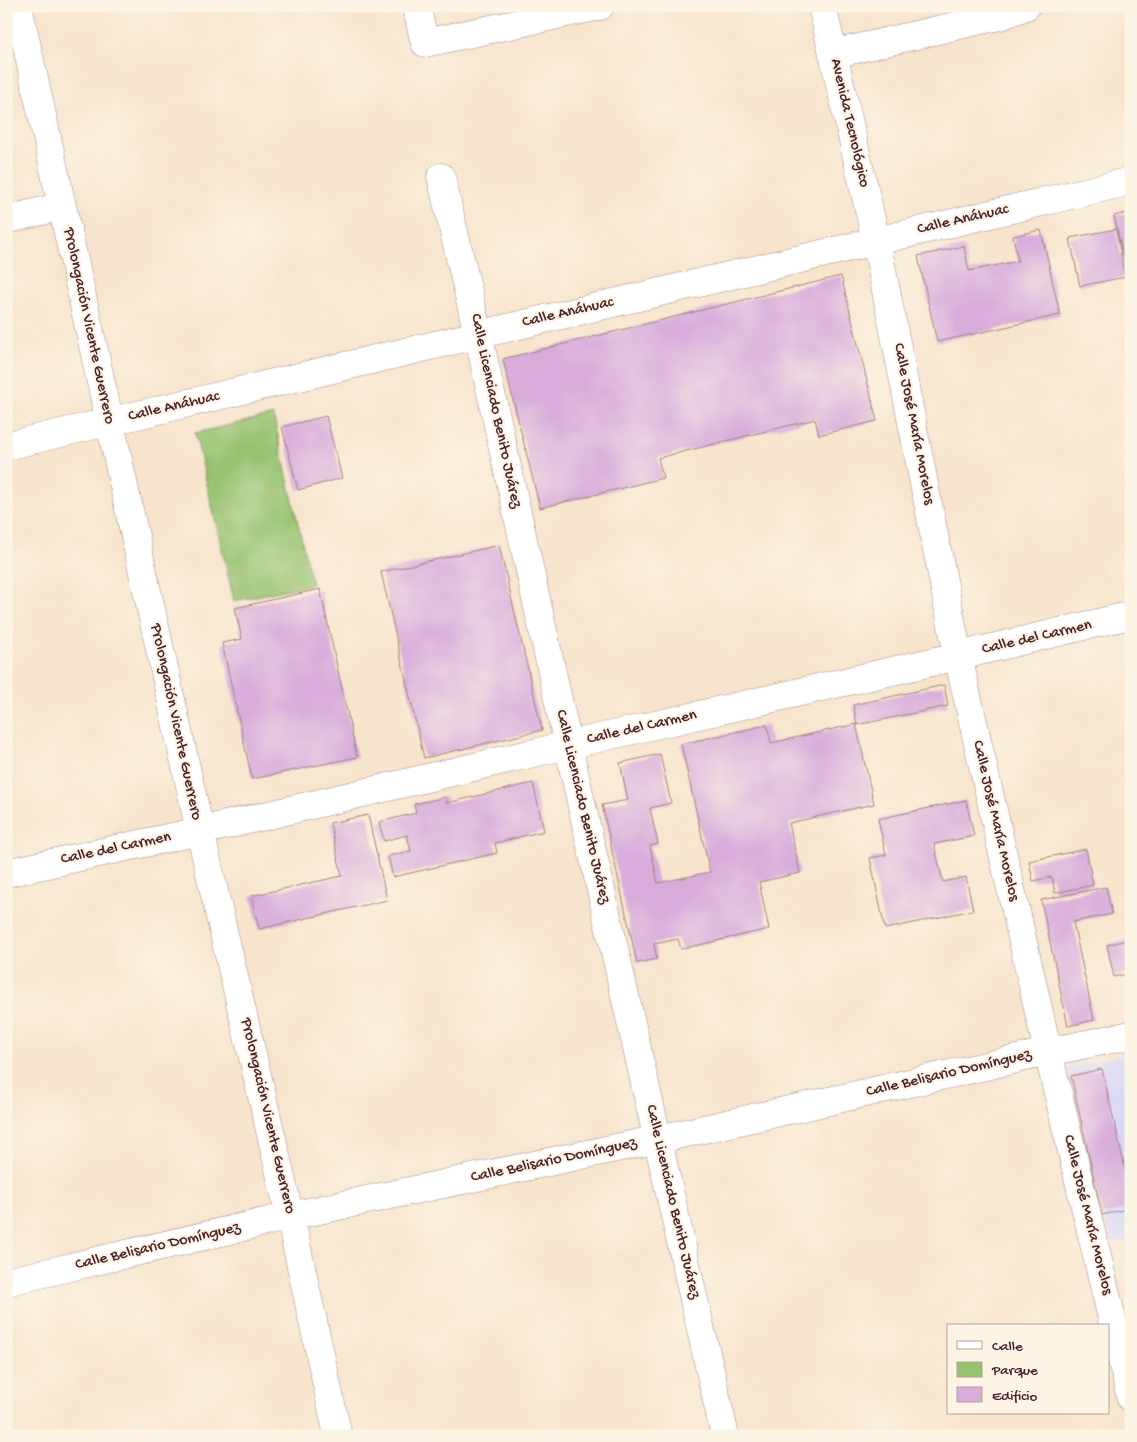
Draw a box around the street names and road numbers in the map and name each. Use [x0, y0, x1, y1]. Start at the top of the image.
street label: Avenida Tecnológico [825, 57, 873, 189]
street label: Calle Anáhuac [916, 200, 1011, 240]
street label: Prolongación Vicente Guerrero [58, 225, 118, 426]
street label: Calle Anáhuac [521, 293, 616, 333]
street label: Calle Licenciado Benito Juárez [465, 312, 525, 511]
street label: Calle José María Morelos [888, 342, 938, 507]
street label: Calle Anáhuac [127, 387, 222, 427]
street label: Calle del Carmen [980, 616, 1094, 660]
street label: Prolongación Vicente Guerrero [145, 621, 205, 822]
street label: Calle del Carmen [585, 706, 699, 750]
street label: Calle Licenciado Benito Juárez [550, 708, 614, 907]
street label: Calle José María Morelos [967, 739, 1023, 904]
street label: Calle del Carmen [59, 828, 173, 870]
street label: Prolongación Vicente Guerrero [235, 1015, 299, 1216]
street label: Calle Belisario Domínguez [864, 1046, 1034, 1102]
street label: Calle Licenciado Benito Juárez [640, 1103, 704, 1302]
street label: Calle José María Morelos [1058, 1133, 1116, 1298]
street label: Calle Belisario Domínguez [469, 1134, 640, 1188]
street label: Calle Belisario Domínguez [73, 1219, 243, 1275]

